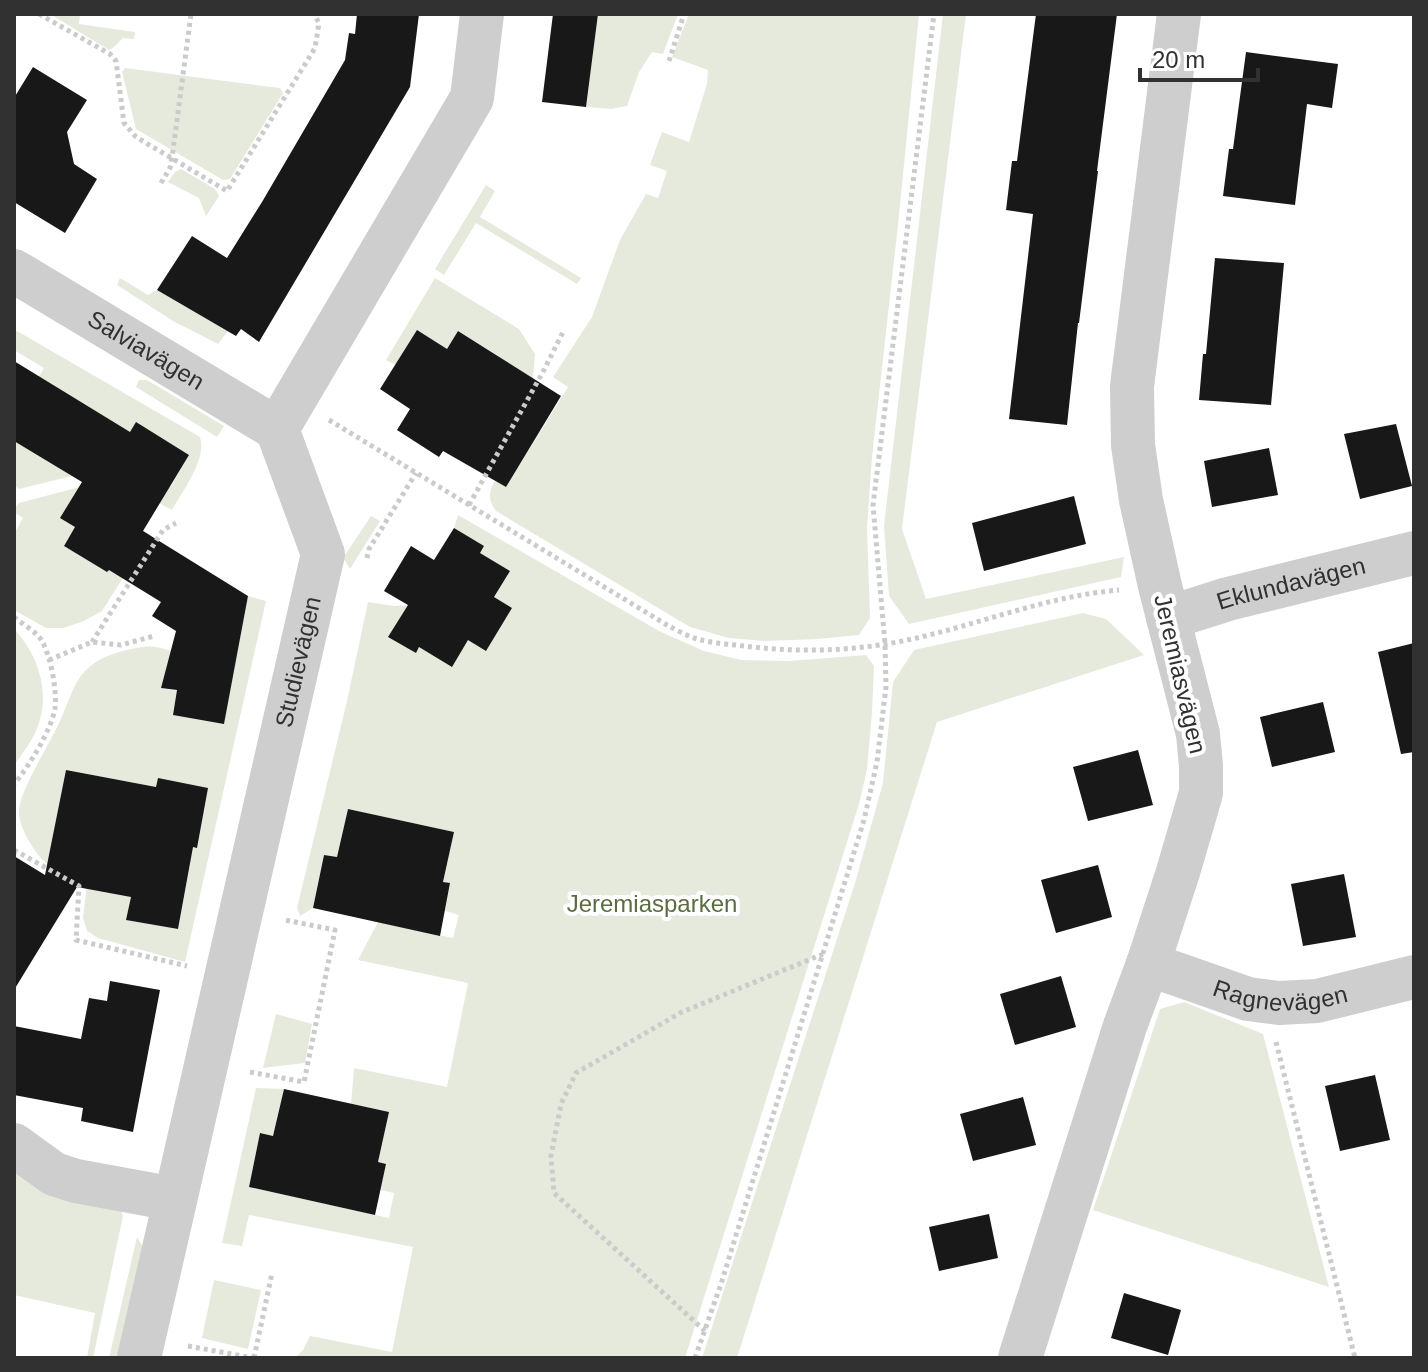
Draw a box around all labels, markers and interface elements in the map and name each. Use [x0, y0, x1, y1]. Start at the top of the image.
scale bar [1140, 32, 1258, 82]
text: 20 m [1152, 46, 1205, 73]
street label: Salviavägen [83, 305, 209, 395]
street label: Eklundavägen [1213, 552, 1368, 615]
street label: Jeremiasvägen [1149, 592, 1212, 756]
street label: Studievägen [270, 594, 326, 730]
park label: Jeremiasparken [567, 890, 737, 917]
street label: Ragnevägen [1210, 974, 1350, 1016]

